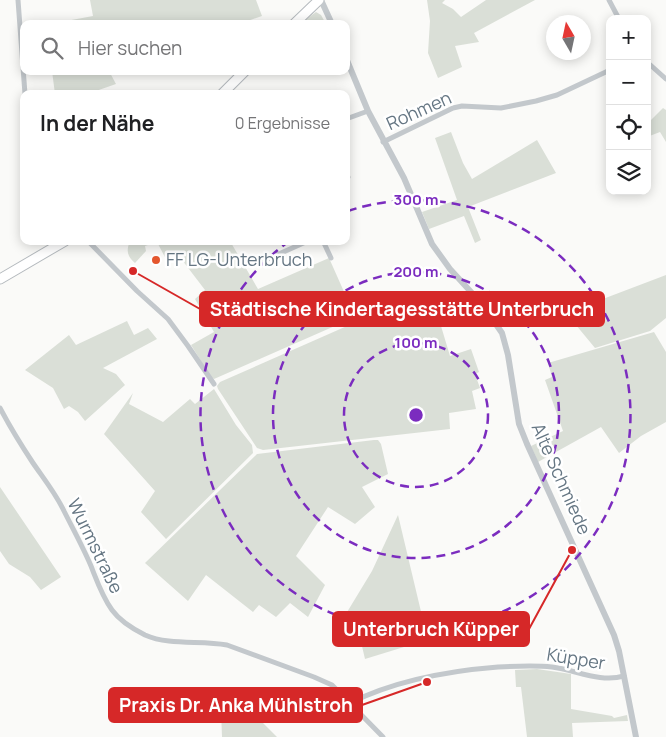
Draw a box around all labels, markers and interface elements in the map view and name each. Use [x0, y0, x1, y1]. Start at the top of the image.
north arrow [546, 15, 591, 60]
map controls [606, 15, 651, 195]
button: + [606, 15, 651, 60]
search box [20, 20, 350, 75]
icon: search [38, 34, 66, 62]
text: Hier suchen [78, 35, 182, 61]
button: − [606, 60, 651, 105]
street label: Rohmen [382, 85, 455, 135]
button: locate [606, 105, 651, 150]
text: In der Nähe [40, 109, 154, 137]
text: 0 Ergebnisse [235, 112, 330, 134]
button: layers [606, 150, 651, 195]
text: 300 m [394, 189, 438, 210]
place label: FF LG-Unterbruch [166, 247, 313, 271]
marker: FF LG-Unterbruch [150, 254, 162, 266]
text: 200 m [393, 261, 439, 282]
callout: Städtische Kindertagesstätte Unterbruch [200, 292, 604, 326]
text: Städtische Kindertagesstätte Unterbruch [210, 296, 594, 322]
text: 100 m [395, 332, 437, 353]
centre of rings [407, 406, 425, 424]
street label: Alte Schmiede [527, 419, 597, 538]
street label: Wurmstraße [63, 494, 129, 597]
callout: Unterbruch Küpper [333, 612, 529, 646]
text: Unterbruch Küpper [343, 616, 519, 642]
street label: Küpper [545, 642, 608, 675]
callout: Praxis Dr. Anka Mühlstroh [109, 688, 362, 722]
text: Praxis Dr. Anka Mühlstroh [119, 692, 353, 718]

